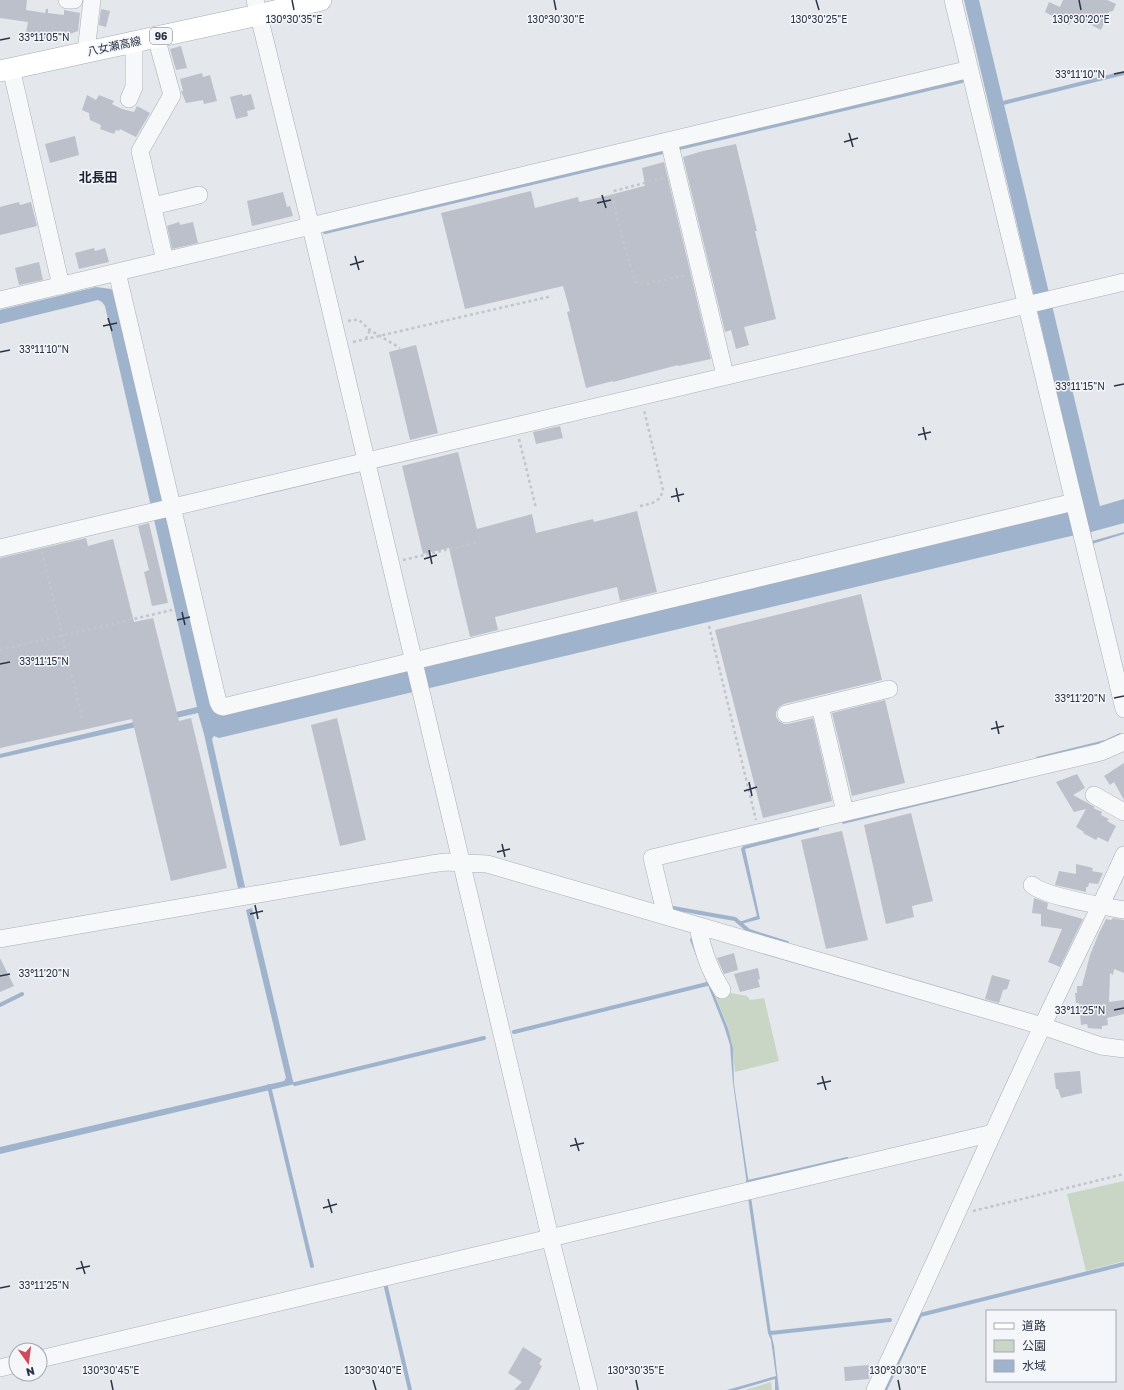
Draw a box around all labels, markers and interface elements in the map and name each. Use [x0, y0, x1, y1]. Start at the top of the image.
text: 130°30'35"E [266, 13, 322, 25]
text: 130°30'30"E [527, 13, 585, 25]
text: 130°30'25"E [791, 13, 847, 25]
text: 130°30'20"E [1052, 13, 1110, 25]
road number: 96 [150, 28, 172, 44]
text: 33°11'05"N [19, 31, 70, 43]
street label: 八女瀬高線 [86, 33, 142, 58]
text: 33°11'10"N [1055, 68, 1105, 80]
district label: 北長田 [78, 169, 118, 185]
text: 33°11'10"N [19, 343, 69, 355]
text: 33°11'15"N [1055, 380, 1105, 392]
text: 33°11'15"N [19, 655, 69, 667]
text: 33°11'20"N [1055, 692, 1106, 704]
text: 33°11'20"N [19, 967, 70, 979]
text: 33°11'25"N [1055, 1004, 1105, 1016]
text: 33°11'25"N [19, 1279, 69, 1291]
legend [986, 1310, 1116, 1382]
text: 道路 [1022, 1318, 1046, 1333]
text: 公園 [1022, 1338, 1046, 1353]
north arrow [8, 1342, 48, 1382]
text: 水域 [1022, 1358, 1046, 1373]
text: 130°30'45"E [83, 1364, 139, 1376]
text: 130°30'40"E [344, 1364, 402, 1376]
text: 130°30'35"E [608, 1364, 664, 1376]
text: 130°30'30"E [869, 1364, 927, 1376]
text: N [25, 1365, 36, 1380]

